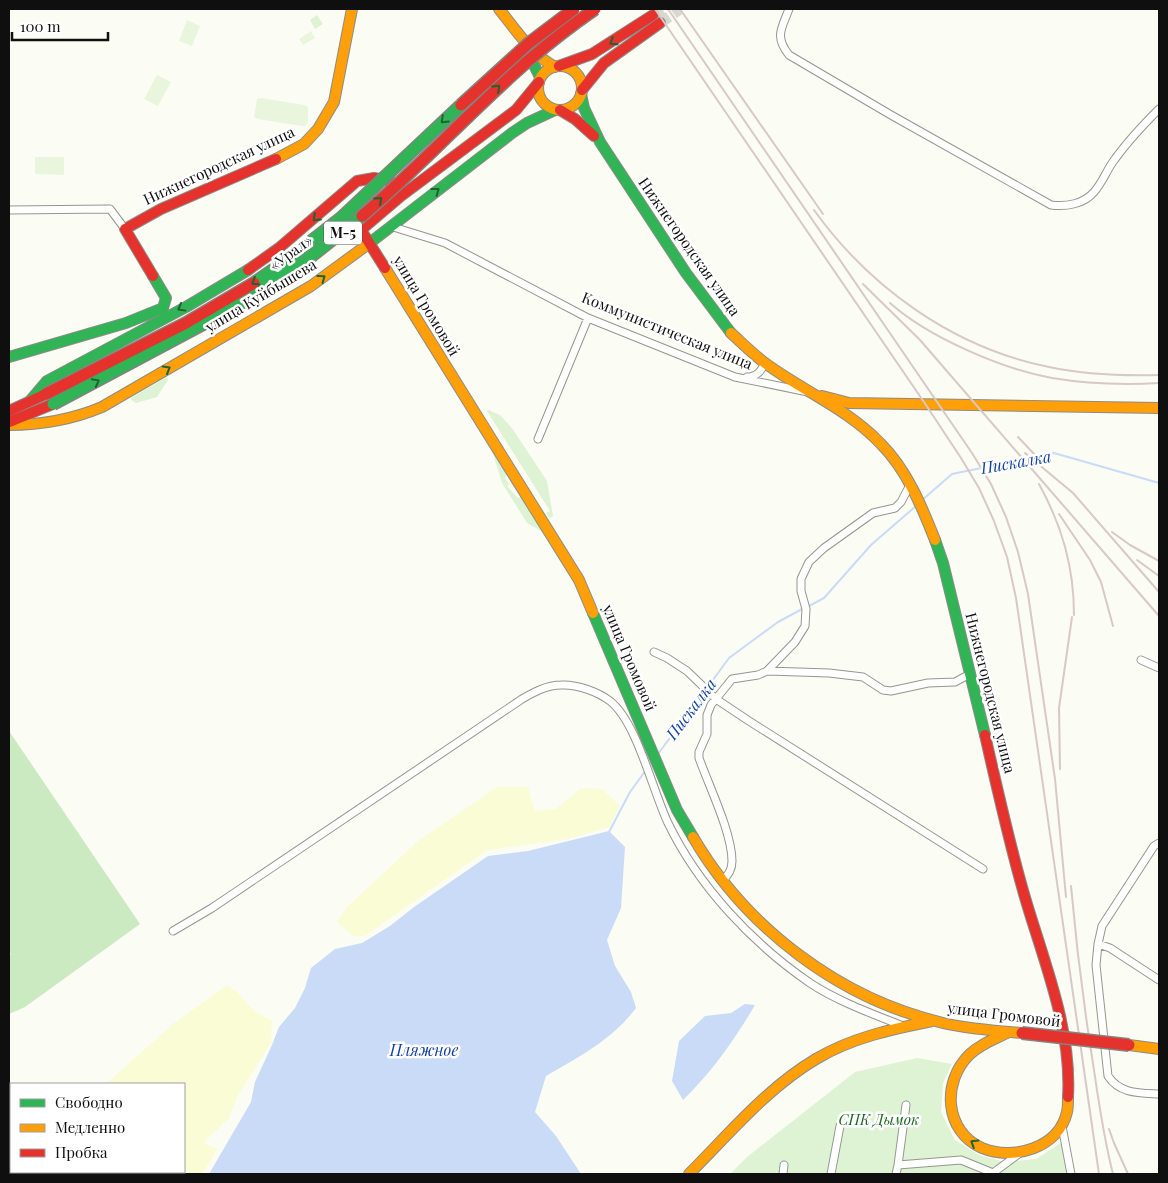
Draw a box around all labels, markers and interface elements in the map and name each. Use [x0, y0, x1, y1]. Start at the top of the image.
scale bar [12, 10, 109, 42]
text: 100 m [20, 16, 61, 36]
one-way arrow [609, 36, 618, 45]
one-way arrow [491, 85, 500, 94]
one-way arrow [441, 114, 450, 123]
street label: Нижнегородская улица [140, 121, 298, 209]
street label: Нижнегородская улица [634, 173, 746, 320]
one-way arrow [430, 188, 440, 197]
one-way arrow [374, 197, 383, 206]
one-way arrow [312, 212, 321, 221]
road number: М-5 [324, 222, 362, 244]
street label: «Урал» [265, 229, 316, 275]
street label: улица Громовой [388, 251, 465, 359]
street label: улица Куйбышева [200, 254, 320, 337]
one-way arrow [316, 275, 326, 284]
one-way arrow [251, 276, 260, 286]
street label: Коммунистическая улица [579, 287, 756, 374]
one-way arrow [177, 302, 186, 312]
one-way arrow [161, 365, 170, 375]
one-way arrow [91, 378, 100, 388]
water label: Пискалка [978, 445, 1053, 478]
street label: улица Громовой [598, 600, 661, 714]
street label: Нижнегородская улица [961, 610, 1021, 776]
water label: Пискалка [660, 674, 720, 744]
street label: улица Громовой [945, 997, 1062, 1031]
water label: Пляжное [389, 1039, 458, 1060]
legend [10, 1083, 185, 1173]
text: Свободно [55, 1092, 123, 1112]
park label: СПК Дымок [839, 1109, 919, 1129]
text: Медленно [55, 1117, 125, 1137]
one-way arrow [970, 1140, 979, 1150]
text: Пробка [55, 1142, 108, 1162]

